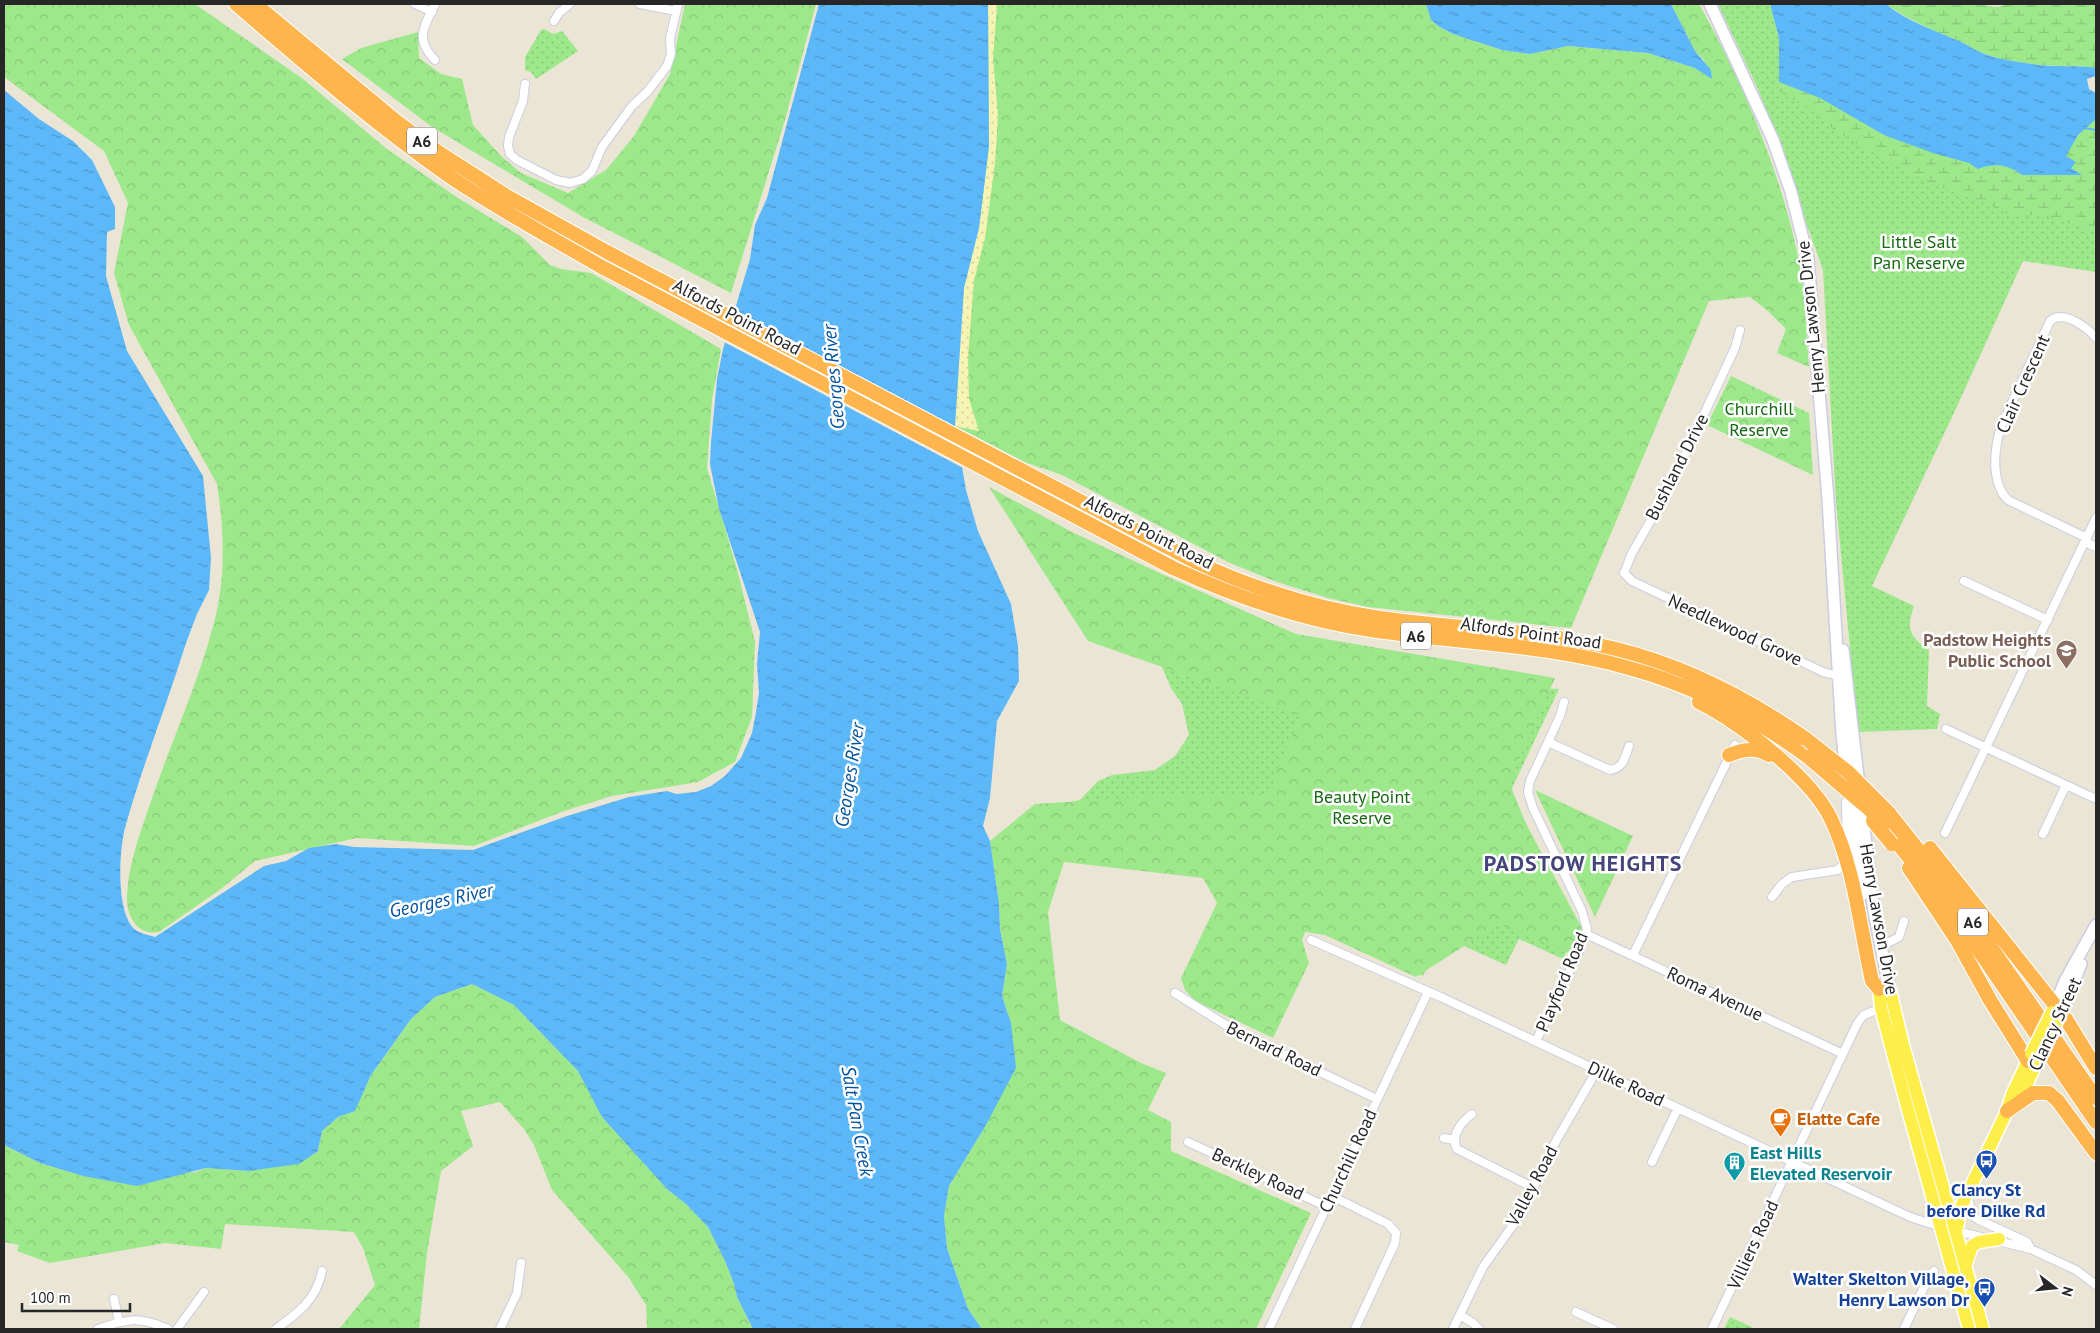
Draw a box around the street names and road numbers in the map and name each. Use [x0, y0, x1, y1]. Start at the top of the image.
road number: A6 [407, 128, 437, 154]
street label: Henry Lawson Drive [1791, 240, 1830, 394]
street label: Alfords Point Road [669, 273, 805, 360]
street label: Clair Crescent [1991, 331, 2055, 437]
street label: Bushland Drive [1640, 410, 1713, 524]
street label: Alfords Point Road [1081, 489, 1218, 574]
street label: Needlewood Grove [1665, 588, 1806, 671]
street label: Alfords Point Road [1459, 611, 1603, 654]
road number: A6 [1401, 622, 1431, 650]
street label: Henry Lawson Drive [1855, 842, 1904, 996]
road number: A6 [1958, 909, 1988, 936]
street label: Playford Road [1530, 928, 1593, 1035]
street label: Roma Avenue [1663, 961, 1767, 1026]
street label: Clancy Street [2023, 973, 2086, 1074]
street label: Bernard Road [1223, 1016, 1326, 1082]
street label: Dilke Road [1584, 1056, 1668, 1111]
street label: Churchill Road [1313, 1105, 1382, 1216]
street label: Valley Road [1500, 1141, 1562, 1231]
street label: Berkley Road [1208, 1142, 1308, 1205]
street label: Villiers Road [1721, 1196, 1783, 1294]

